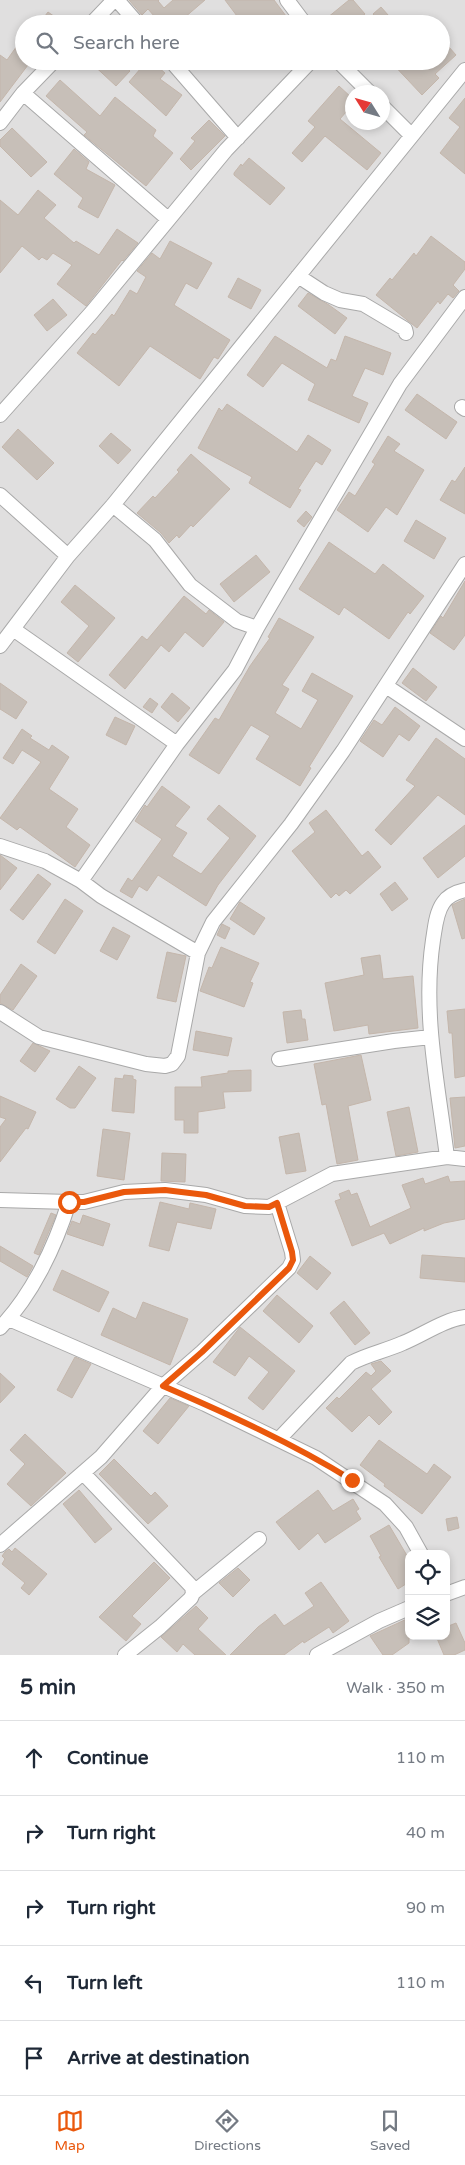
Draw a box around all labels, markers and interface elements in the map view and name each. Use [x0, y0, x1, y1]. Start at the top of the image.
search box [15, 15, 450, 70]
icon: search [33, 29, 61, 57]
text: Search here [73, 32, 180, 54]
north arrow [345, 85, 390, 130]
route start [58, 1191, 81, 1214]
route end [341, 1469, 364, 1492]
map controls [405, 1550, 450, 1640]
button: locate [405, 1550, 450, 1595]
button: layers [405, 1595, 450, 1640]
text: 5 min [20, 1675, 76, 1700]
text: Walk · 350 m [346, 1678, 445, 1698]
icon: ahead [20, 1744, 48, 1772]
text: Continue [67, 1747, 149, 1769]
text: 110 m [396, 1748, 445, 1768]
icon: right [20, 1819, 48, 1847]
text: Turn right [67, 1822, 155, 1844]
text: 40 m [406, 1823, 445, 1843]
icon: right [20, 1894, 48, 1922]
text: Turn right [67, 1897, 155, 1919]
text: 90 m [406, 1898, 445, 1918]
icon: left [20, 1969, 48, 1997]
text: Turn left [67, 1972, 143, 1994]
text: 110 m [396, 1973, 445, 1993]
icon: arrive [20, 2044, 48, 2072]
text: Arrive at destination [67, 2047, 250, 2069]
tab: Map [55, 2107, 85, 2154]
tab: Directions [194, 2107, 261, 2154]
tab: Saved [370, 2107, 410, 2154]

